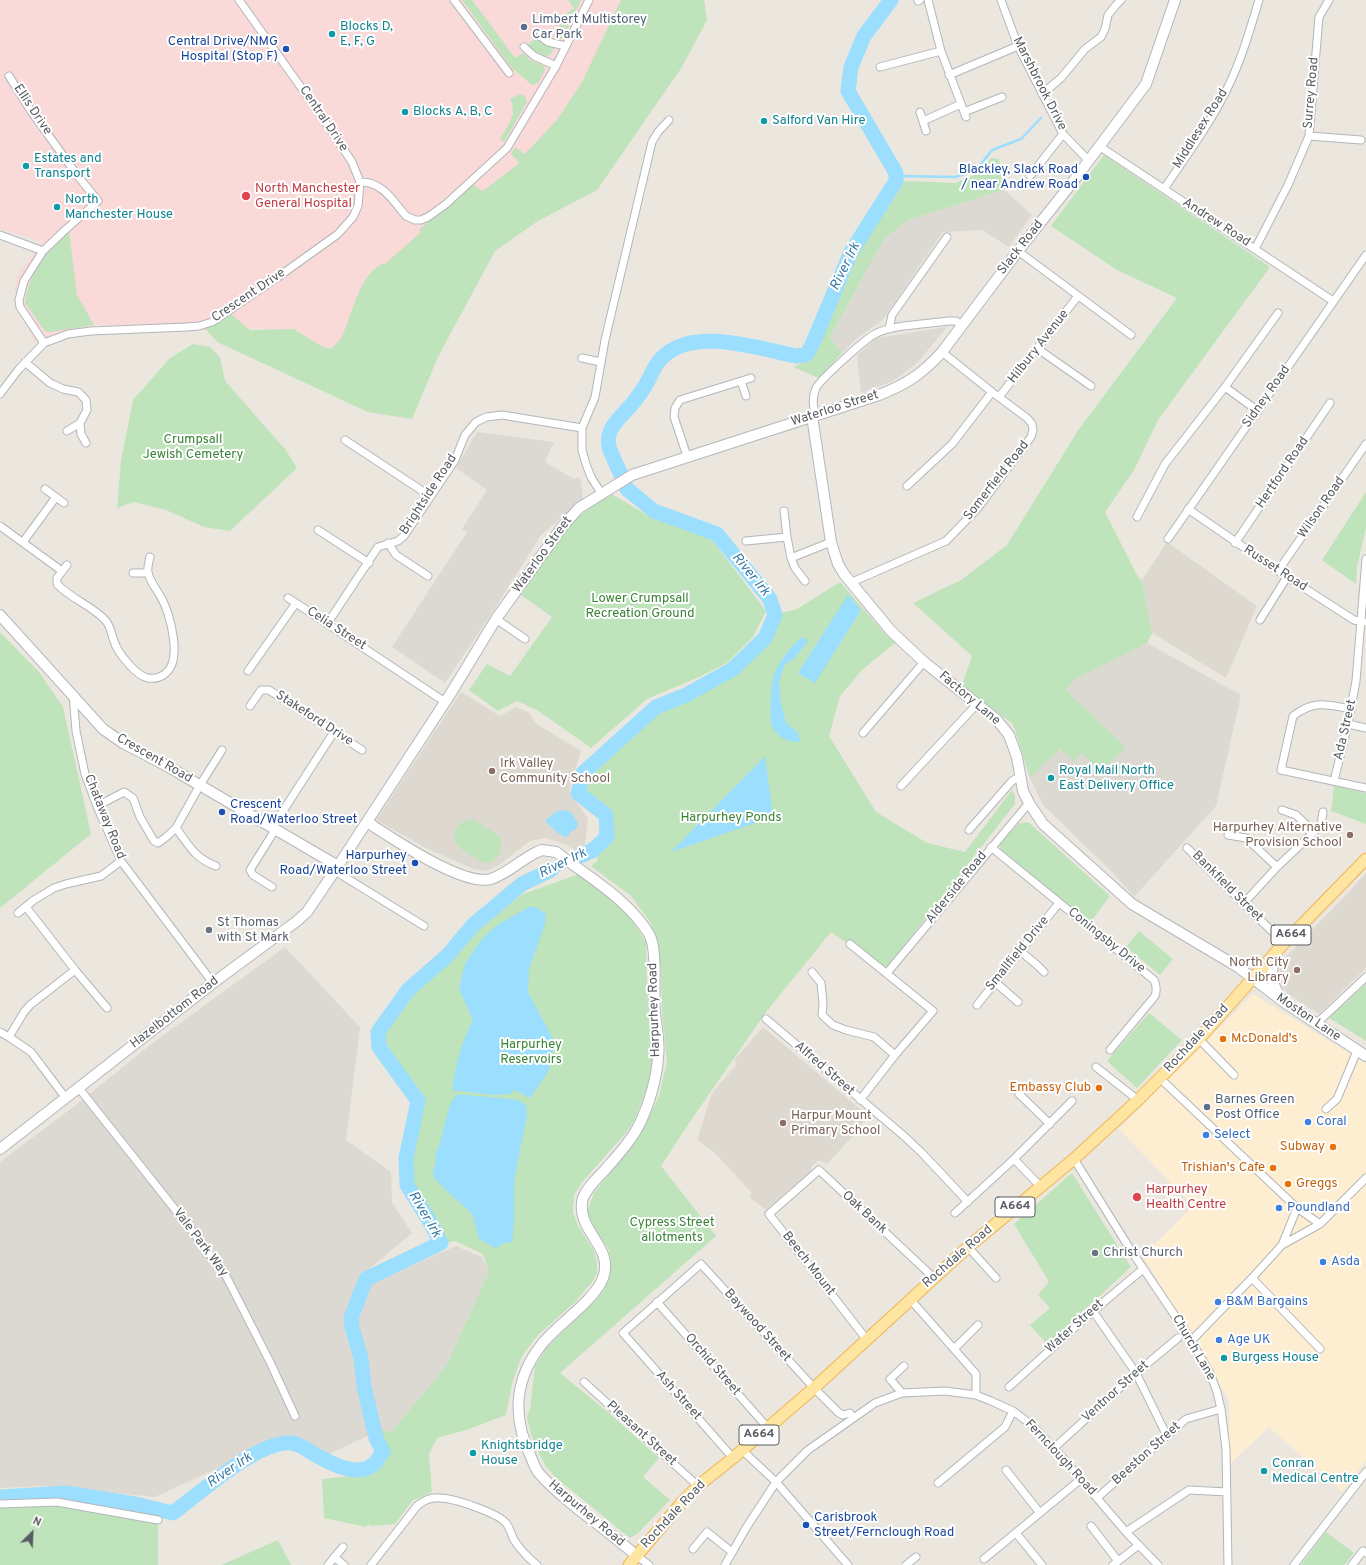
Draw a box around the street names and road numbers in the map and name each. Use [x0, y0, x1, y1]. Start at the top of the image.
street label: Marshbrook Drive [1009, 35, 1069, 133]
street label: Surrey Road [1301, 57, 1323, 129]
street label: Ellis Drive [9, 82, 55, 138]
street label: Central Drive [295, 83, 351, 155]
street label: Middlesex Road [1170, 86, 1232, 172]
street label: Andrew Road [1179, 195, 1253, 251]
street label: Slack Road [995, 218, 1047, 278]
street label: Crescent Drive [209, 266, 289, 326]
street label: Hilbury Avenue [1005, 307, 1073, 387]
street label: Sidney Road [1240, 363, 1294, 431]
street label: Waterloo Street [789, 388, 881, 430]
street label: Hertford Road [1253, 434, 1313, 512]
street label: Somerfield Road [961, 438, 1033, 524]
street label: Brightside Road [397, 452, 461, 538]
street label: Wilson Road [1295, 474, 1349, 542]
street label: Waterloo Street [510, 514, 576, 596]
street label: Russet Road [1240, 543, 1310, 595]
street label: Celia Street [303, 604, 369, 654]
street label: Factory Lane [935, 669, 1003, 729]
street label: Stakeford Drive [272, 688, 356, 750]
street label: Ada Street [1331, 698, 1361, 762]
street label: Crescent Road [113, 731, 195, 787]
street label: Chataway Road [80, 772, 128, 862]
street label: Bankfield Street [1188, 848, 1266, 926]
street label: Alderside Road [923, 849, 991, 927]
street label: Coningsby Drive [1064, 905, 1148, 977]
street label: Smallfield Drive [983, 913, 1053, 995]
road number: A664 [1271, 925, 1311, 945]
street label: Harpurhey Road [646, 962, 664, 1058]
street label: Hazelbottom Road [128, 974, 222, 1052]
street label: Moston Lane [1273, 991, 1343, 1045]
street label: Rochdale Road [1161, 1002, 1233, 1076]
street label: Alfred Street [791, 1039, 857, 1099]
street label: Oak Bank [838, 1188, 890, 1238]
road number: A664 [995, 1197, 1035, 1217]
street label: Vale Park Way [169, 1206, 231, 1280]
street label: Rochdale Road [920, 1222, 996, 1292]
street label: Beech Mount [778, 1229, 838, 1299]
street label: Baywood Street [720, 1286, 794, 1366]
street label: Water Street [1043, 1297, 1107, 1357]
street label: Church Lane [1168, 1312, 1218, 1384]
street label: Orchid Street [681, 1331, 743, 1399]
street label: Ventnor Street [1079, 1358, 1153, 1426]
street label: Ash Street [652, 1368, 704, 1424]
street label: Pleasant Street [603, 1398, 679, 1470]
street label: Fernclough Road [1021, 1417, 1099, 1499]
street label: Beeston Street [1110, 1419, 1184, 1489]
road number: A664 [739, 1425, 779, 1445]
street label: Harpurhey Road [545, 1478, 627, 1550]
street label: Rochdale Road [638, 1478, 710, 1552]

